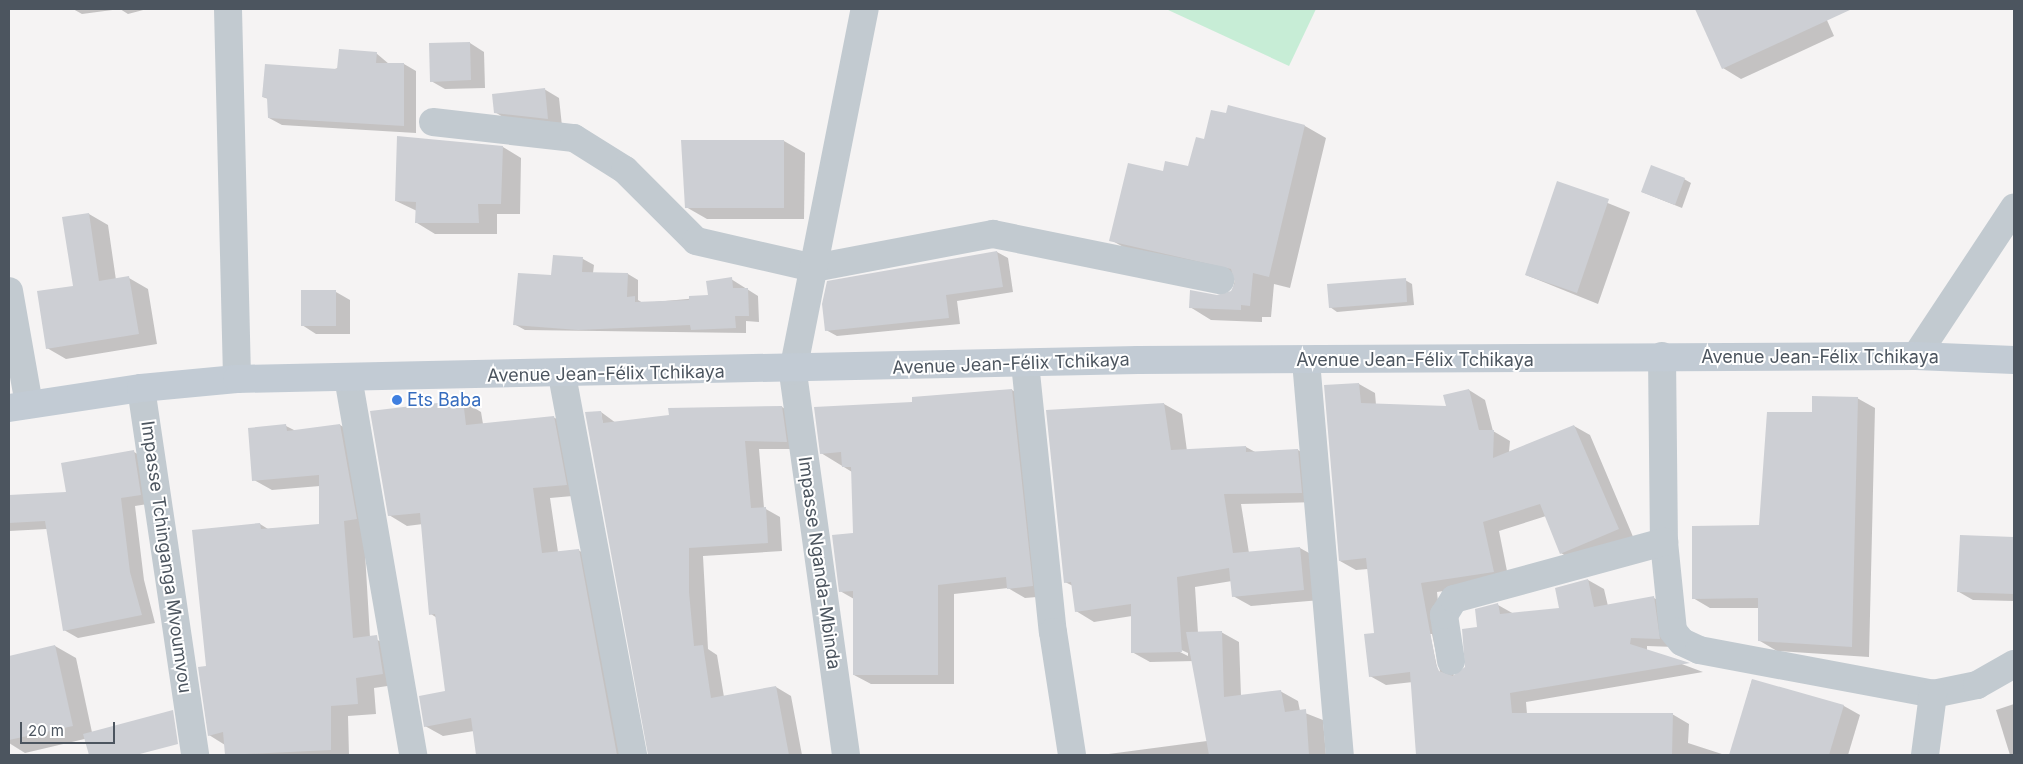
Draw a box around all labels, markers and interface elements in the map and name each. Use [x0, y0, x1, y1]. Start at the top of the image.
street label: Avenue Jean-Félix Tchikaya [1701, 346, 1939, 368]
street label: Avenue Jean-Félix Tchikaya [892, 349, 1130, 379]
street label: Avenue Jean-Félix Tchikaya [1296, 349, 1534, 371]
street label: Avenue Jean-Félix Tchikaya [487, 361, 725, 387]
place label: Ets Baba [407, 389, 481, 411]
marker: Ets Baba [391, 394, 403, 406]
street label: Impasse Tchinganga Mvoumvou [136, 419, 196, 695]
street label: Impasse Nganda-Mbinda [793, 455, 845, 671]
scale bar [22, 712, 118, 744]
text: 20 m [28, 721, 64, 740]

